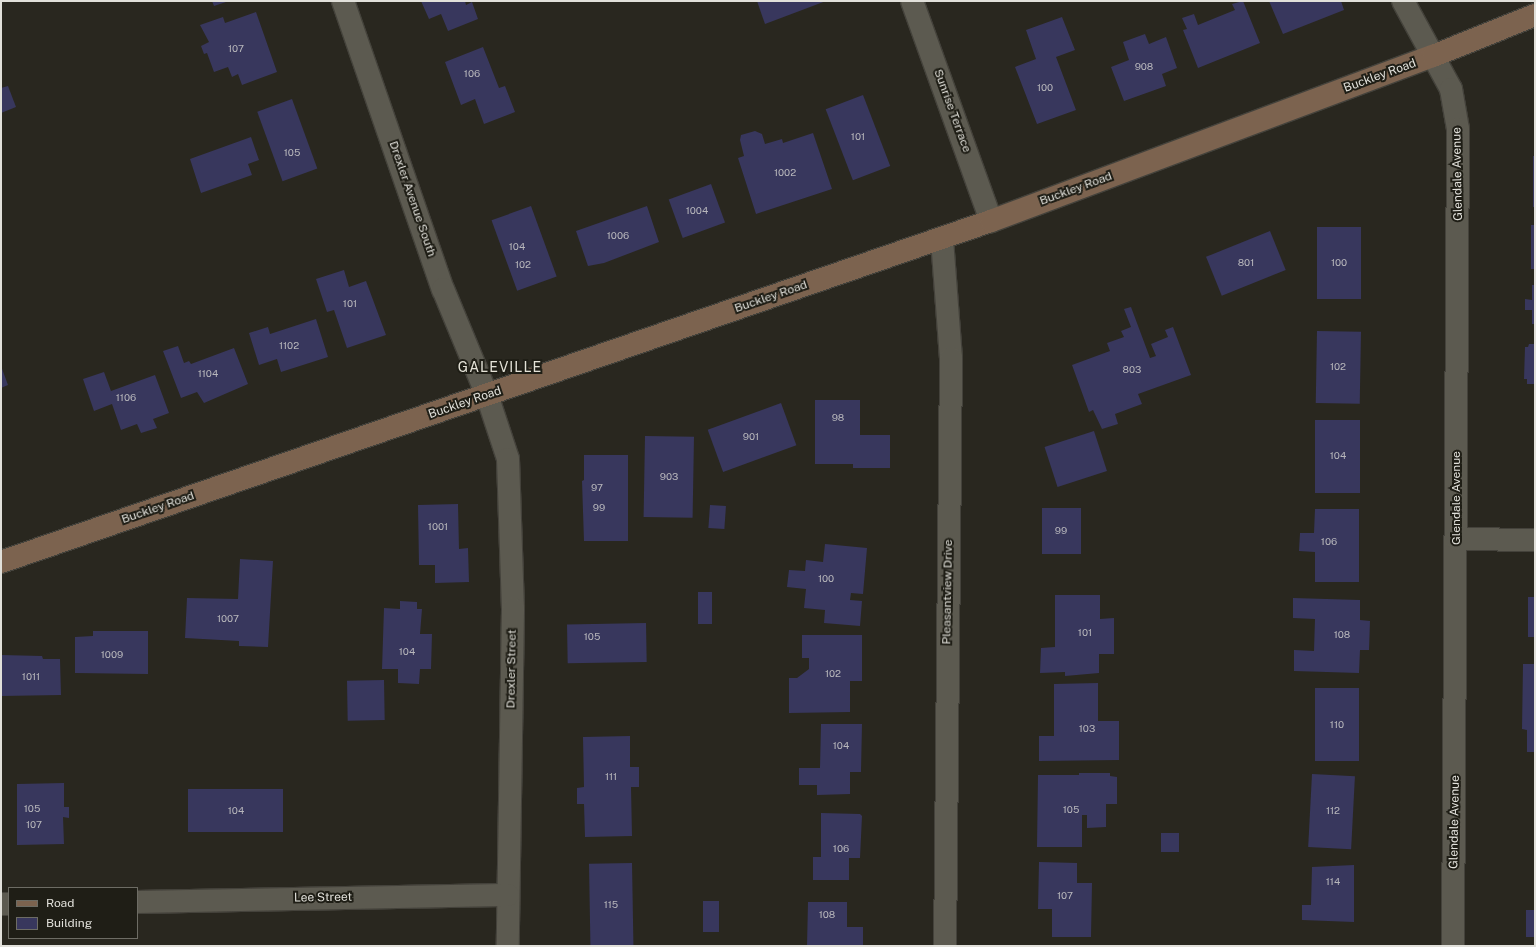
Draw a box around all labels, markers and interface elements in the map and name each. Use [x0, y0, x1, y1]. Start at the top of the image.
house number: 107 [228, 43, 244, 55]
street label: Buckley Road [1342, 56, 1418, 96]
house number: 908 [1135, 61, 1153, 73]
street label: Sunrise Terrace [930, 67, 974, 155]
house number: 106 [464, 68, 480, 80]
house number: 100 [1037, 82, 1053, 94]
street label: Glendale Avenue [1450, 127, 1466, 221]
house number: 101 [851, 131, 865, 143]
street label: Drexler Avenue South [385, 139, 439, 259]
house number: 105 [284, 147, 300, 159]
house number: 1002 [774, 167, 796, 179]
street label: Buckley Road [1038, 169, 1114, 209]
house number: 1004 [686, 205, 708, 217]
house number: 1006 [607, 230, 629, 242]
house number: 104 [509, 241, 525, 253]
house number: 801 [1238, 257, 1254, 269]
house number: 100 [1331, 257, 1347, 269]
house number: 102 [515, 259, 531, 271]
street label: Buckley Road [733, 278, 809, 316]
house number: 101 [343, 298, 357, 310]
house number: 1102 [279, 340, 299, 352]
district label: GALEVILLE [458, 359, 542, 375]
house number: 102 [1330, 361, 1346, 373]
house number: 803 [1123, 364, 1141, 376]
house number: 1104 [198, 368, 218, 380]
street label: Buckley Road [427, 384, 503, 422]
house number: 1106 [116, 392, 136, 404]
house number: 98 [832, 412, 844, 424]
house number: 901 [743, 431, 759, 443]
house number: 104 [1330, 450, 1346, 462]
street label: Glendale Avenue [1450, 451, 1464, 545]
house number: 903 [660, 471, 678, 483]
house number: 97 [591, 482, 603, 494]
street label: Buckley Road [120, 489, 196, 527]
house number: 99 [593, 502, 605, 514]
house number: 1001 [428, 521, 448, 533]
house number: 99 [1055, 525, 1067, 537]
house number: 106 [1321, 536, 1337, 548]
street label: Pleasantview Drive [940, 539, 956, 645]
house number: 100 [818, 573, 834, 585]
house number: 1007 [217, 613, 239, 625]
house number: 101 [1078, 627, 1092, 639]
street label: Drexler Street [504, 629, 520, 709]
house number: 108 [1334, 629, 1350, 641]
house number: 105 [584, 631, 600, 643]
house number: 104 [399, 646, 415, 658]
house number: 1009 [101, 649, 123, 661]
house number: 102 [825, 668, 841, 680]
house number: 1011 [22, 671, 40, 683]
house number: 110 [1330, 719, 1344, 731]
house number: 103 [1079, 723, 1095, 735]
house number: 104 [833, 740, 849, 752]
house number: 111 [605, 771, 617, 783]
street label: Glendale Avenue [1447, 775, 1463, 869]
house number: 105 [24, 803, 40, 815]
house number: 105 [1063, 804, 1079, 816]
house number: 104 [228, 805, 244, 817]
house number: 112 [1326, 805, 1340, 817]
house number: 107 [26, 819, 42, 831]
house number: 106 [833, 843, 849, 855]
house number: 114 [1326, 876, 1340, 888]
legend [8, 887, 138, 939]
street label: Lee Street [294, 890, 352, 906]
house number: 107 [1057, 890, 1073, 902]
text: Road [46, 896, 74, 910]
house number: 115 [604, 899, 618, 911]
house number: 108 [819, 909, 835, 921]
text: Building [46, 916, 92, 930]

